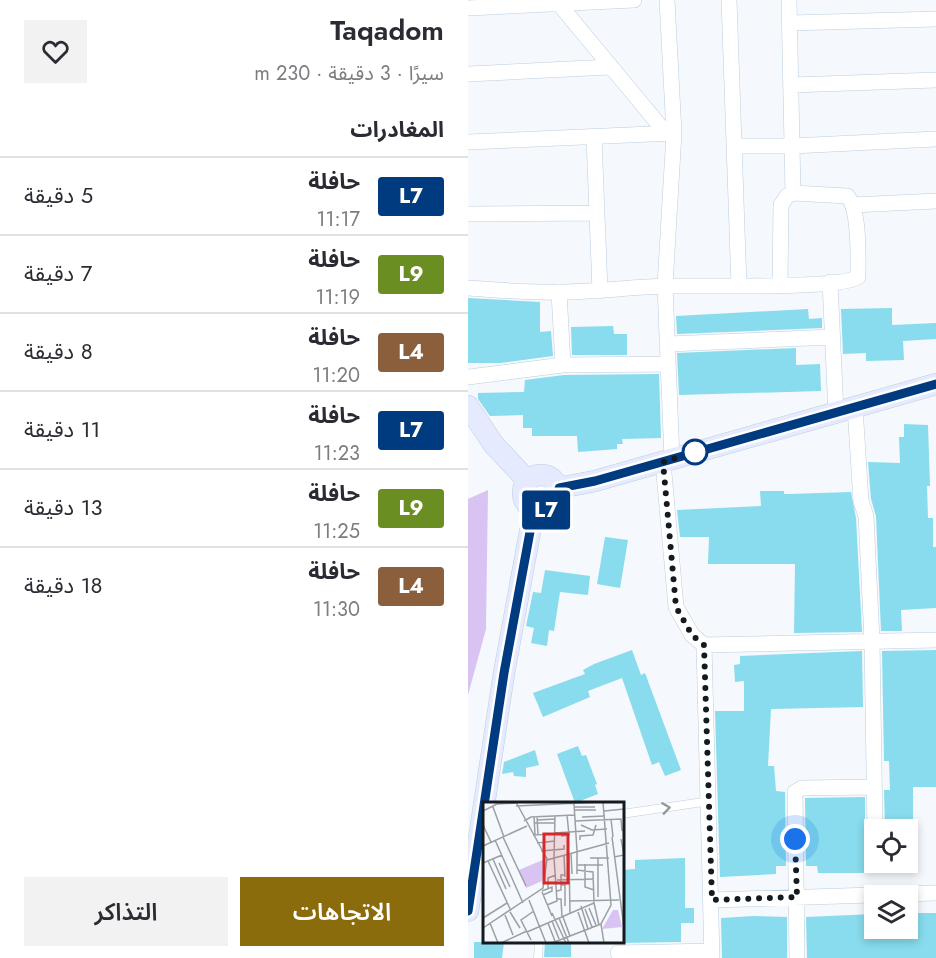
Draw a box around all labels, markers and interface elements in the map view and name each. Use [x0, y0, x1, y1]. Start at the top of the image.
text: Taqadom [330, 10, 444, 51]
button: heart [24, 20, 87, 83]
text: سيرًا · 3 دقيقة · 230 m [254, 59, 444, 88]
text: المغادرات [350, 113, 444, 145]
text: حافلة [308, 165, 360, 197]
text: 5 دقيقة [24, 179, 93, 211]
text: L7 [399, 181, 423, 211]
text: 11:17 [317, 205, 360, 234]
text: حافلة [308, 243, 360, 275]
text: 7 دقيقة [24, 257, 92, 289]
text: L9 [398, 259, 424, 289]
text: 11:19 [315, 283, 360, 312]
text: حافلة [308, 321, 360, 353]
text: 8 دقيقة [24, 335, 93, 367]
text: L4 [398, 337, 424, 367]
text: 11:20 [313, 361, 360, 390]
text: حافلة [308, 399, 360, 431]
text: 11 دقيقة [24, 413, 101, 445]
text: L7 [399, 415, 423, 445]
text: 11:23 [314, 439, 360, 468]
unlabelled marker [682, 439, 708, 465]
text: حافلة [308, 477, 360, 509]
line badge: L7 [519, 490, 573, 530]
text: 13 دقيقة [24, 491, 103, 523]
text: L9 [398, 493, 424, 523]
text: L7 [534, 495, 558, 525]
text: 11:25 [313, 517, 360, 546]
text: حافلة [308, 555, 360, 587]
text: 18 دقيقة [24, 569, 103, 601]
text: L4 [398, 571, 424, 601]
text: 11:30 [313, 595, 360, 624]
inset map [483, 802, 624, 943]
one-way arrow [661, 802, 671, 814]
map controls [864, 819, 918, 939]
button: locate [864, 819, 918, 873]
your location [780, 824, 810, 854]
button: التذاكر [24, 877, 228, 946]
button: الاتجاهات [240, 877, 444, 946]
button: layers [864, 885, 918, 939]

